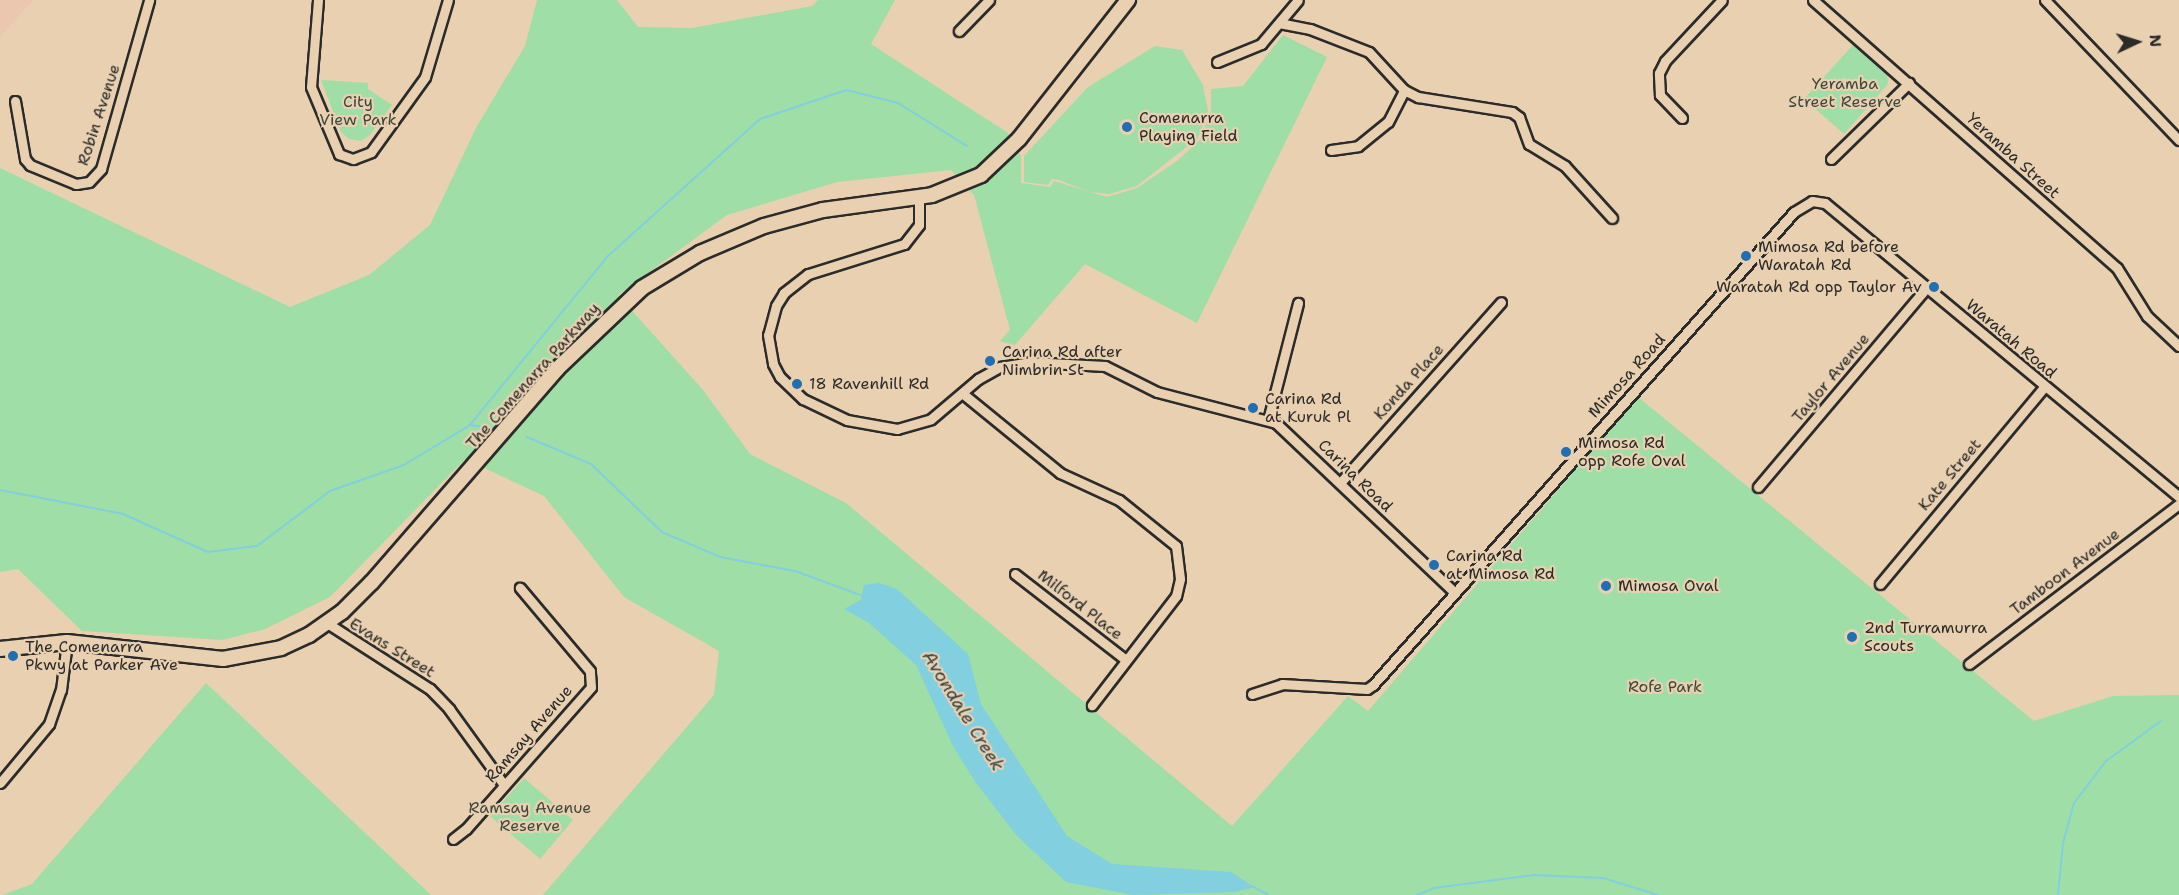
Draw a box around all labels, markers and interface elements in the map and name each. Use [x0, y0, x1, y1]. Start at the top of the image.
north arrow [2107, 12, 2167, 72]
text: N [2145, 34, 2166, 48]
street label: Robin Avenue [74, 62, 124, 168]
park label: Yeramba Street Reserve [1788, 74, 1902, 112]
park label: City View Park [319, 92, 397, 130]
place label: Comenarra Playing Field [1139, 108, 1238, 146]
street label: Yeramba Street [1962, 109, 2064, 203]
marker: Comenarra Playing Field [1120, 120, 1134, 134]
place label: Mimosa Rd before Waratah Rd [1758, 237, 1899, 275]
marker: Mimosa Rd before Waratah Rd [1739, 249, 1753, 263]
place label: Waratah Rd opp Taylor Av [1716, 277, 1922, 297]
marker: Waratah Rd opp Taylor Av [1927, 280, 1941, 294]
street label: Waratah Road [1962, 295, 2060, 383]
street label: The Comenarra Parkway [462, 299, 604, 453]
street label: Mimosa Road [1584, 330, 1670, 422]
street label: Taylor Avenue [1788, 330, 1874, 426]
street label: Konda Place [1370, 340, 1448, 424]
place label: Carina Rd after Nimbrin St [1002, 342, 1122, 380]
marker: Carina Rd after Nimbrin St [983, 354, 997, 368]
place label: 18 Ravenhill Rd [809, 374, 929, 394]
marker: 18 Ravenhill Rd [790, 377, 804, 391]
place label: Carina Rd at Kuruk Pl [1265, 389, 1351, 427]
marker: Carina Rd at Kuruk Pl [1246, 401, 1260, 415]
place label: Mimosa Rd opp Rofe Oval [1578, 433, 1686, 471]
street label: Kate Street [1914, 435, 1986, 515]
street label: Carina Road [1314, 436, 1396, 516]
marker: Mimosa Rd opp Rofe Oval [1559, 445, 1573, 459]
street label: Tamboon Avenue [2006, 525, 2124, 619]
place label: Carina Rd at Mimosa Rd [1446, 546, 1555, 584]
marker: Carina Rd at Mimosa Rd [1427, 558, 1441, 572]
street label: Milford Place [1034, 566, 1126, 644]
place label: Mimosa Oval [1618, 576, 1719, 596]
marker: Mimosa Oval [1599, 579, 1613, 593]
street label: Evans Street [346, 614, 438, 682]
place label: 2nd Turramurra Scouts [1864, 618, 1987, 656]
marker: 2nd Turramurra Scouts [1845, 630, 1859, 644]
place label: The Comenarra Pkwy at Parker Ave [25, 637, 178, 675]
water label: Avondale Creek [917, 647, 1009, 775]
marker: The Comenarra Pkwy at Parker Ave [6, 649, 20, 663]
park label: Rofe Park [1628, 677, 1702, 697]
street label: Ramsay Avenue [481, 681, 577, 787]
park label: Ramsay Avenue Reserve [469, 798, 591, 836]

